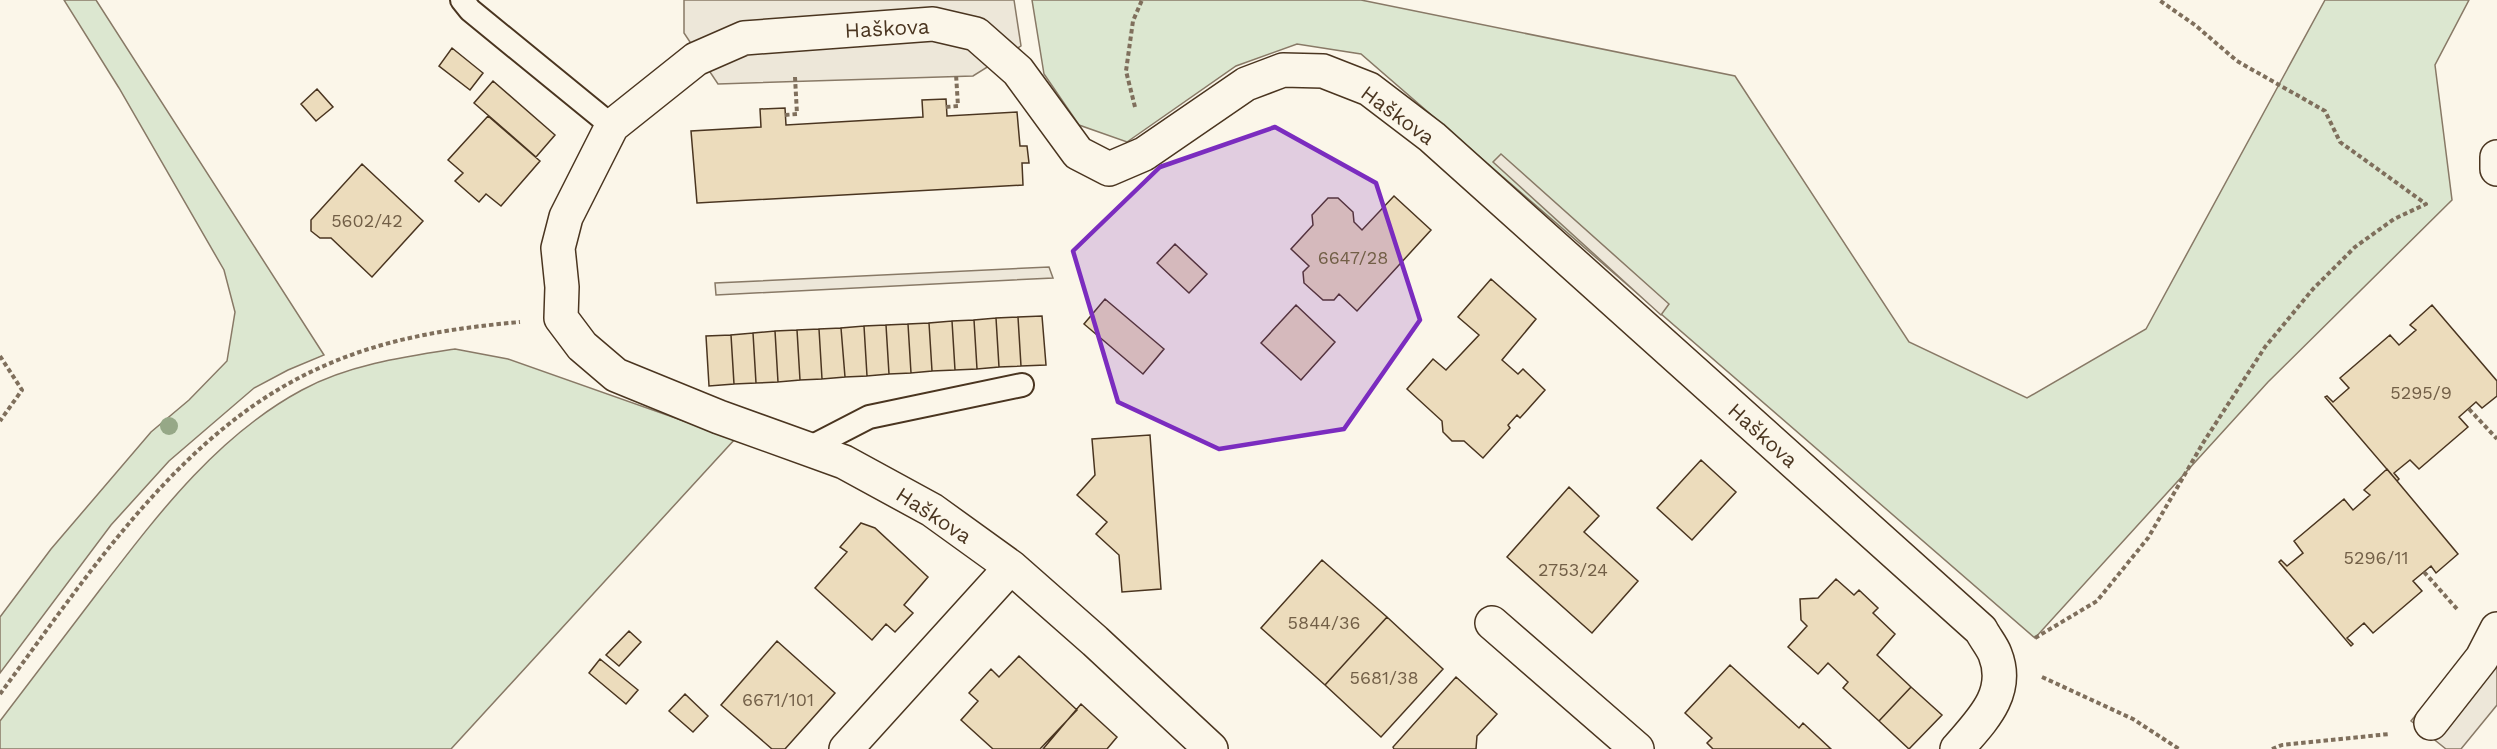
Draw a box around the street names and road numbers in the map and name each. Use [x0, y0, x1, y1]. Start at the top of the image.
street label: Haškova [844, 13, 930, 43]
street label: Haškova [1356, 80, 1440, 150]
street label: Haškova [1723, 397, 1803, 473]
street label: Haškova [892, 481, 977, 549]

